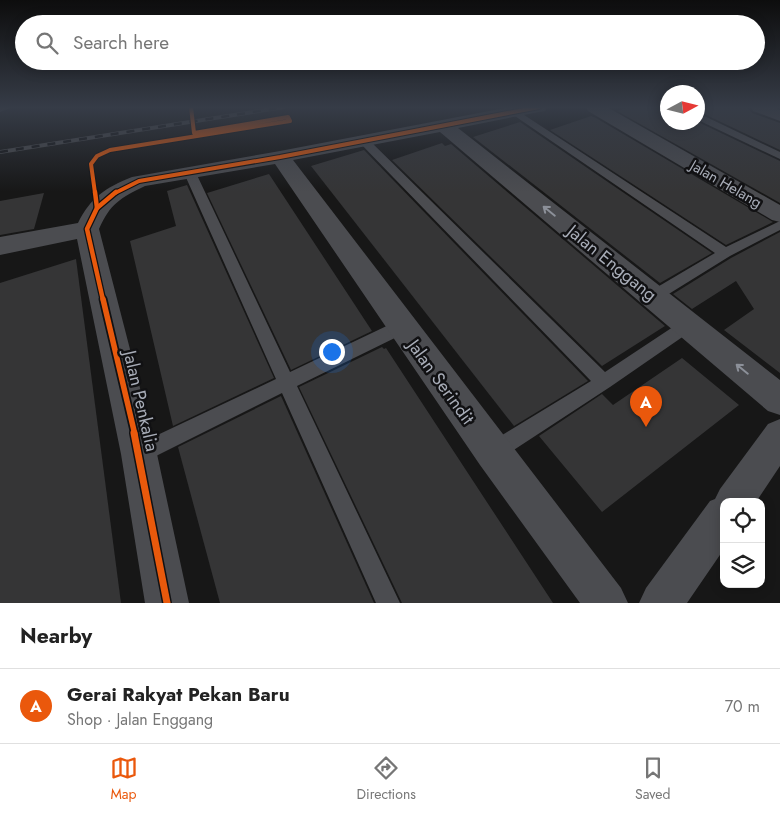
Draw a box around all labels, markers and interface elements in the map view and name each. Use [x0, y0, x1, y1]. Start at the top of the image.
search box [15, 15, 765, 70]
icon: search [33, 29, 61, 57]
text: Search here [73, 29, 169, 56]
north arrow [660, 85, 705, 130]
street label: Jalan Helang [684, 154, 766, 213]
one-way arrow [542, 205, 555, 216]
street label: Jalan Enggang [560, 217, 662, 307]
street label: Jalan Serindit [400, 333, 481, 430]
your location [319, 339, 345, 365]
street label: Jalan Penkalia [116, 346, 165, 454]
one-way arrow [736, 364, 749, 375]
pin: A [630, 386, 662, 427]
map controls [720, 498, 765, 588]
button: locate [720, 498, 765, 543]
button: layers [720, 543, 765, 588]
text: Nearby [20, 621, 92, 651]
text: Gerai Rakyat Pekan Baru [67, 681, 290, 708]
text: A [30, 695, 42, 718]
text: 70 m [725, 695, 760, 718]
text: Shop · Jalan Enggang [67, 708, 213, 731]
tab: Map [110, 754, 138, 804]
tab: Directions [357, 754, 416, 804]
tab: Saved [635, 754, 670, 804]

